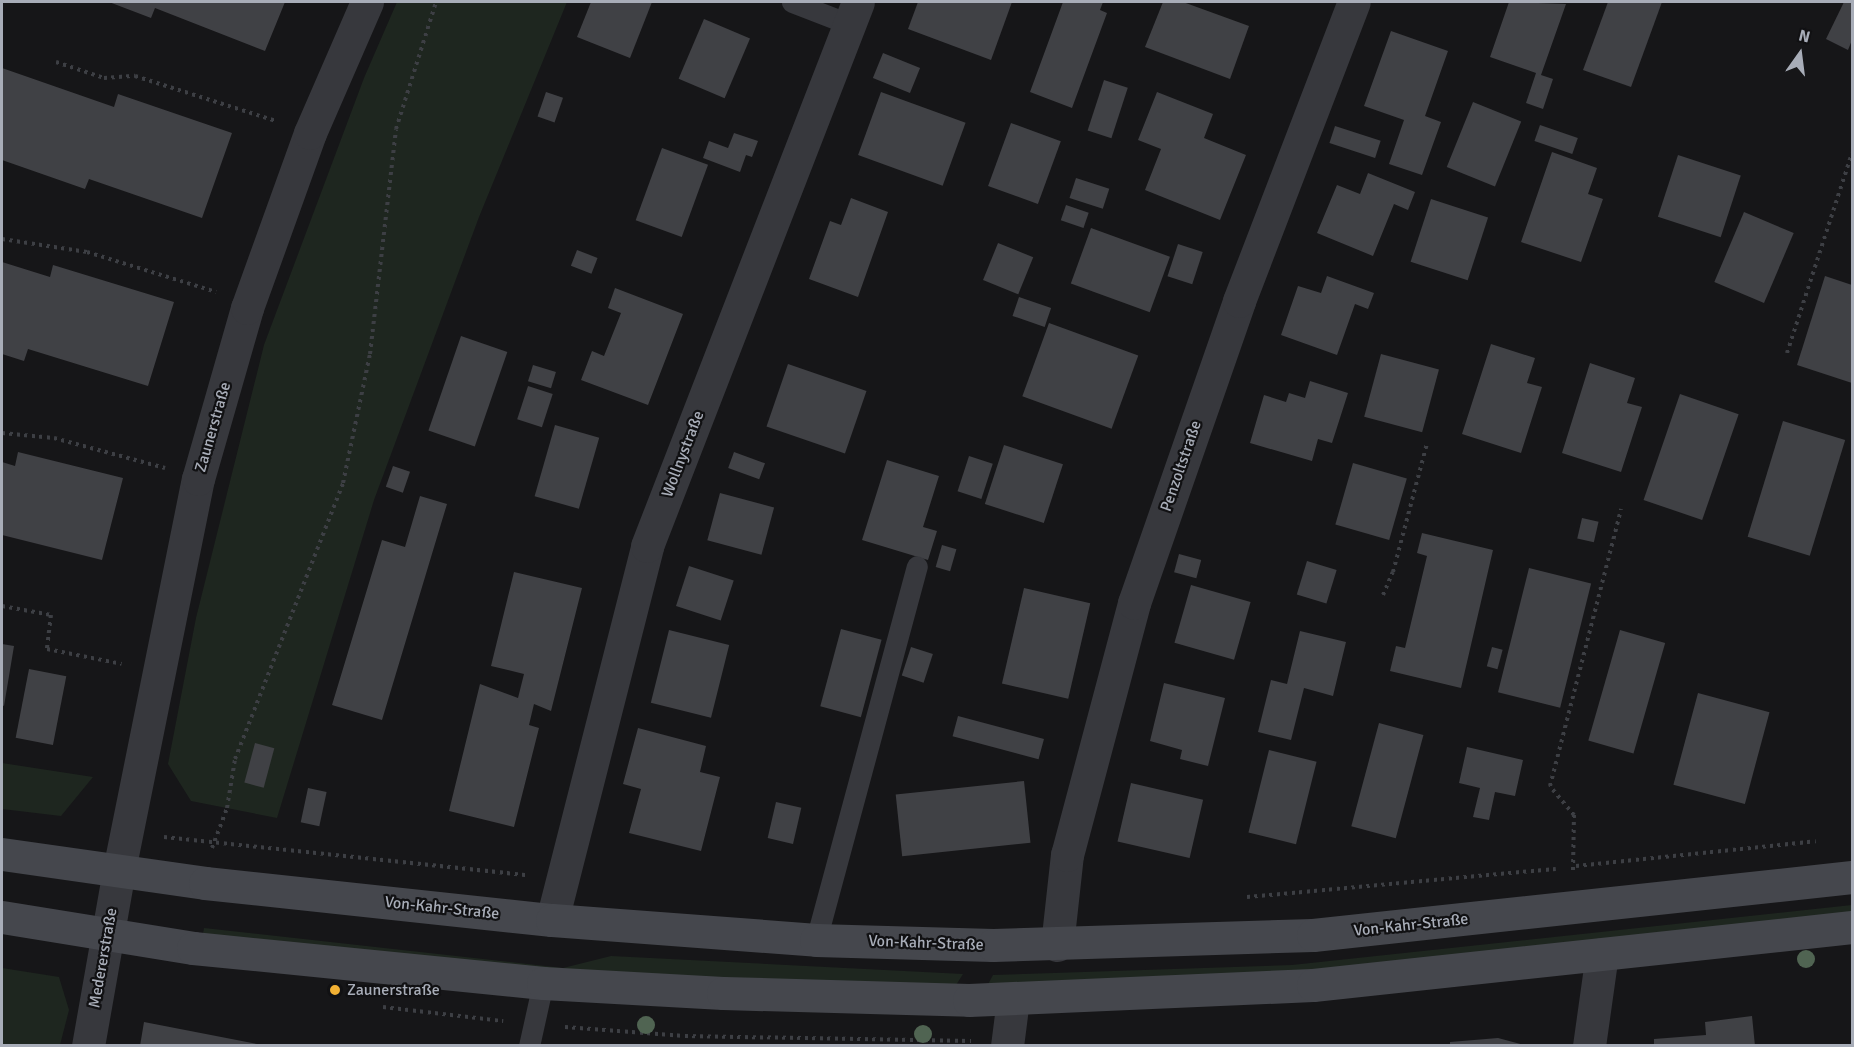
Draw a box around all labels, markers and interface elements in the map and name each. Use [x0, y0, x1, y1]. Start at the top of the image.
north arrow [1770, 24, 1830, 84]
text: N [1797, 25, 1812, 48]
street label: Zaunerstraße [191, 380, 235, 474]
street label: Wollnystraße [658, 408, 708, 500]
street label: Penzoltstraße [1156, 418, 1206, 514]
street label: Von-Kahr-Straße [384, 892, 500, 924]
street label: Medererstraße [85, 906, 121, 1010]
street label: Von-Kahr-Straße [1353, 909, 1469, 941]
street label: Von-Kahr-Straße [868, 931, 984, 955]
place label: Zaunerstraße [347, 980, 440, 1000]
marker: Zaunerstraße [328, 983, 342, 997]

